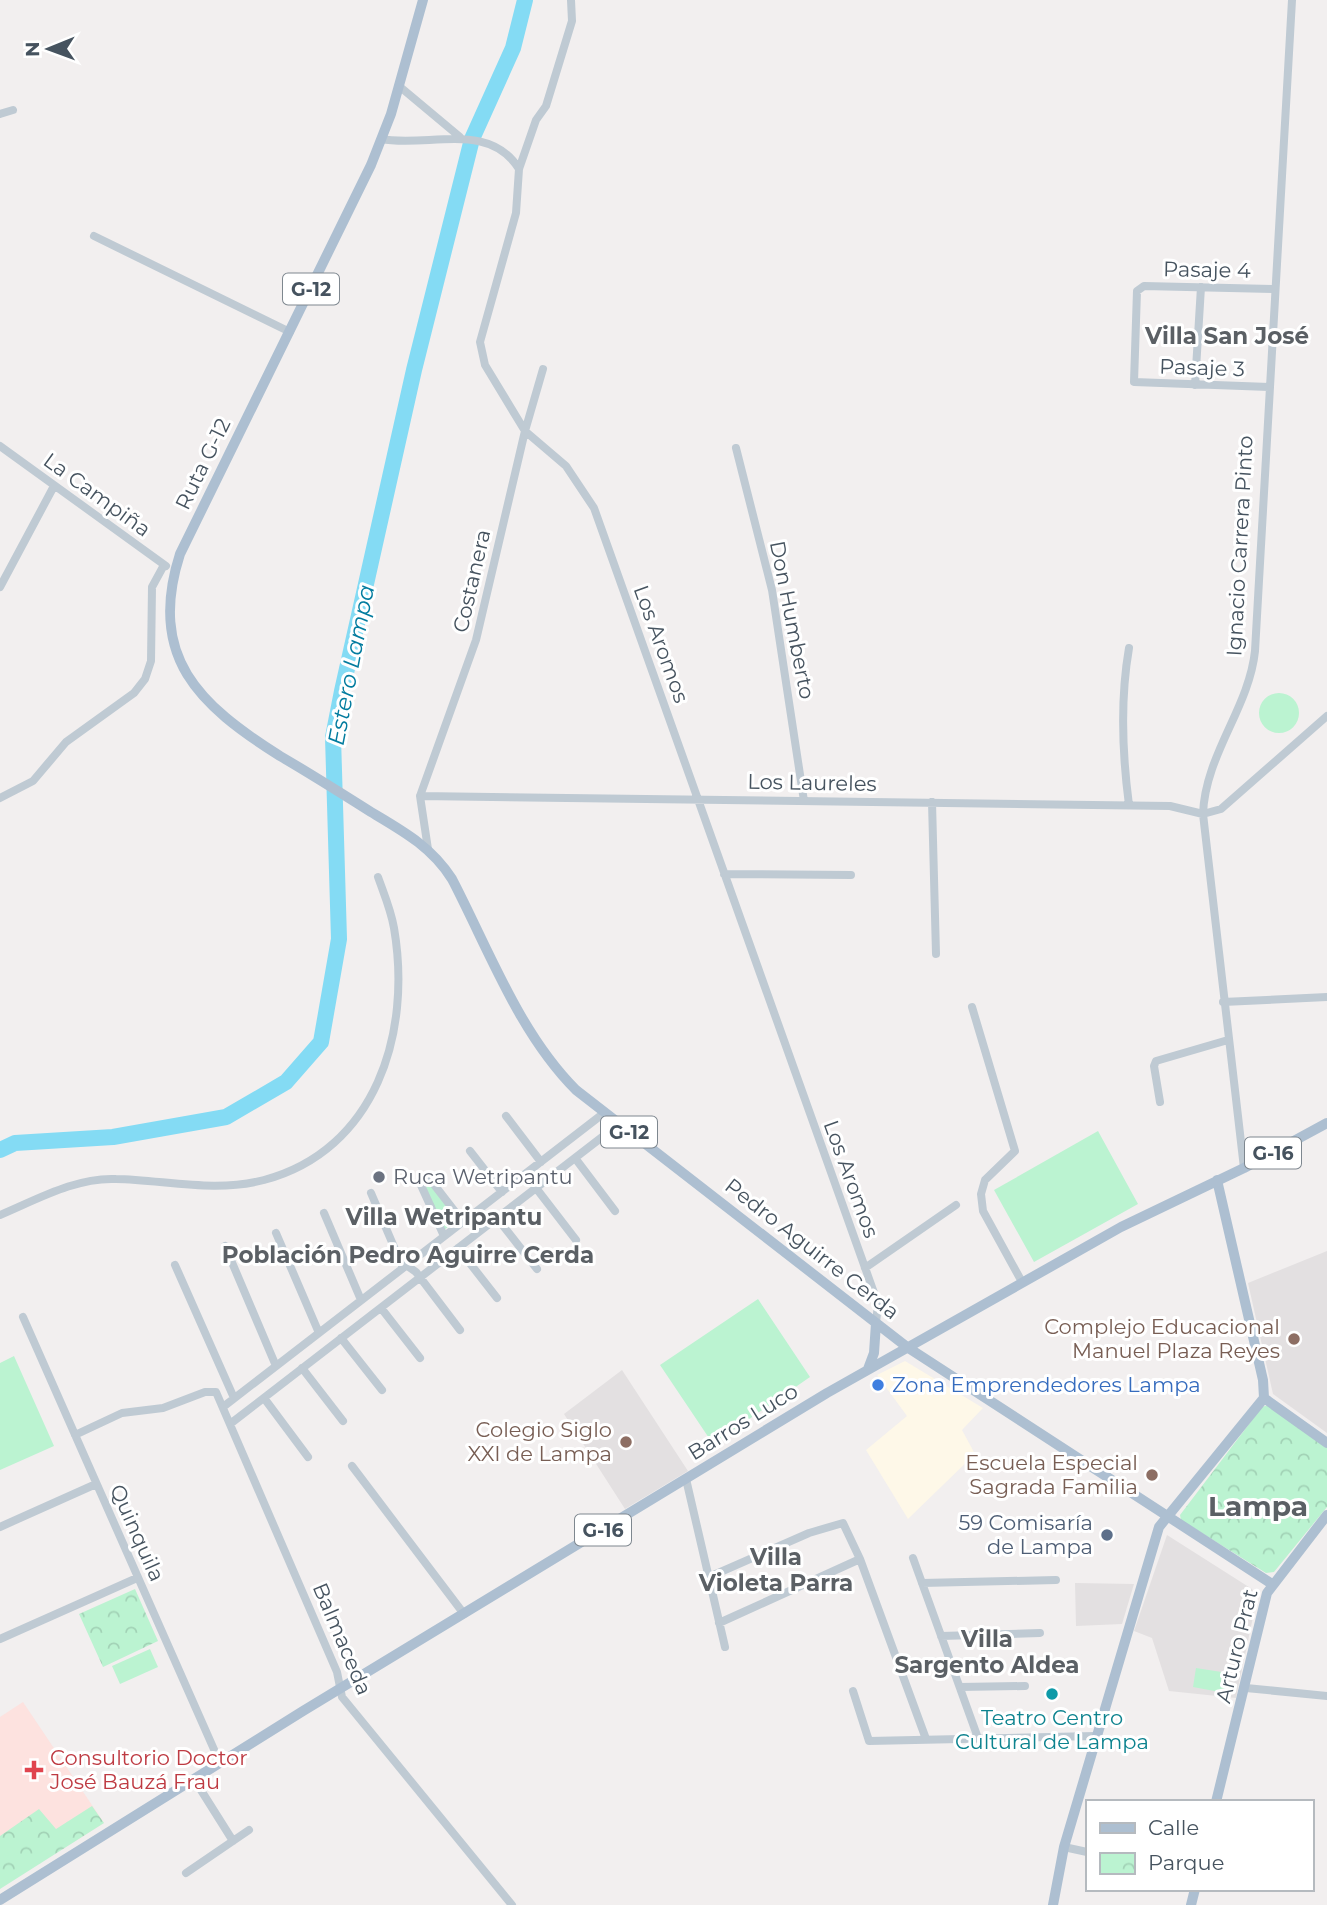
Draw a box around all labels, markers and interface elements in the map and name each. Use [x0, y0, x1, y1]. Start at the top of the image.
north arrow [14, 14, 84, 84]
text: N [21, 41, 44, 57]
street label: Pasaje 4 [1163, 256, 1251, 283]
road number: G-12 [283, 274, 339, 304]
district label: Villa San José [1144, 322, 1309, 350]
street label: Pasaje 3 [1159, 354, 1245, 381]
street label: Ruta G-12 [170, 414, 235, 514]
street label: Ignacio Carrera Pinto [1221, 435, 1258, 657]
street label: La Campiña [39, 447, 156, 542]
street label: Costanera [448, 527, 496, 635]
street label: Don Humberto [765, 539, 820, 701]
water label: Estero Lampa [322, 582, 380, 748]
street label: Los Aromos [629, 582, 694, 706]
street label: Los Laureles [747, 769, 877, 796]
road number: G-12 [601, 1116, 657, 1148]
street label: Los Aromos [819, 1117, 884, 1241]
road number: G-16 [1245, 1138, 1301, 1168]
place label: Ruca Wetripantu [393, 1164, 573, 1189]
marker: Ruca Wetripantu [371, 1169, 387, 1185]
street label: Pedro Aguirre Cerda [720, 1173, 904, 1324]
district label: Villa Wetripantu [345, 1203, 542, 1231]
district label: Población Pedro Aguirre Cerda [222, 1241, 594, 1269]
place label: Complejo Educacional Manuel Plaza Reyes [1044, 1314, 1280, 1363]
marker: Complejo Educacional Manuel Plaza Reyes [1286, 1331, 1302, 1347]
place label: Zona Emprendedores Lampa [892, 1372, 1201, 1397]
marker: Zona Emprendedores Lampa [870, 1377, 886, 1393]
street label: Barros Luco [683, 1378, 802, 1465]
place label: Colegio Siglo XXI de Lampa [467, 1417, 612, 1466]
marker: Colegio Siglo XXI de Lampa [618, 1434, 634, 1450]
place label: Escuela Especial Sagrada Familia [965, 1450, 1138, 1499]
marker: Escuela Especial Sagrada Familia [1144, 1467, 1160, 1483]
street label: Quinquila [105, 1480, 170, 1585]
district label: Lampa [1208, 1489, 1308, 1523]
place label: 59 Comisaría de Lampa [958, 1510, 1093, 1559]
road number: G-16 [575, 1514, 631, 1546]
marker: 59 Comisaría de Lampa [1099, 1527, 1115, 1543]
district label: Villa Violeta Parra [698, 1543, 853, 1597]
street label: Balmaceda [308, 1579, 377, 1699]
street label: Arturo Prat [1210, 1586, 1263, 1705]
district label: Villa Sargento Aldea [894, 1625, 1080, 1679]
marker: Teatro Centro Cultural de Lampa [1044, 1686, 1060, 1702]
place label: Teatro Centro Cultural de Lampa [955, 1705, 1149, 1754]
place label: Consultorio Doctor José Bauzá Frau [49, 1745, 248, 1794]
marker: Consultorio Doctor José Bauzá Frau [24, 1760, 44, 1780]
legend [1086, 1800, 1313, 1891]
text: Calle [1148, 1815, 1199, 1840]
text: Parque [1148, 1850, 1224, 1875]

